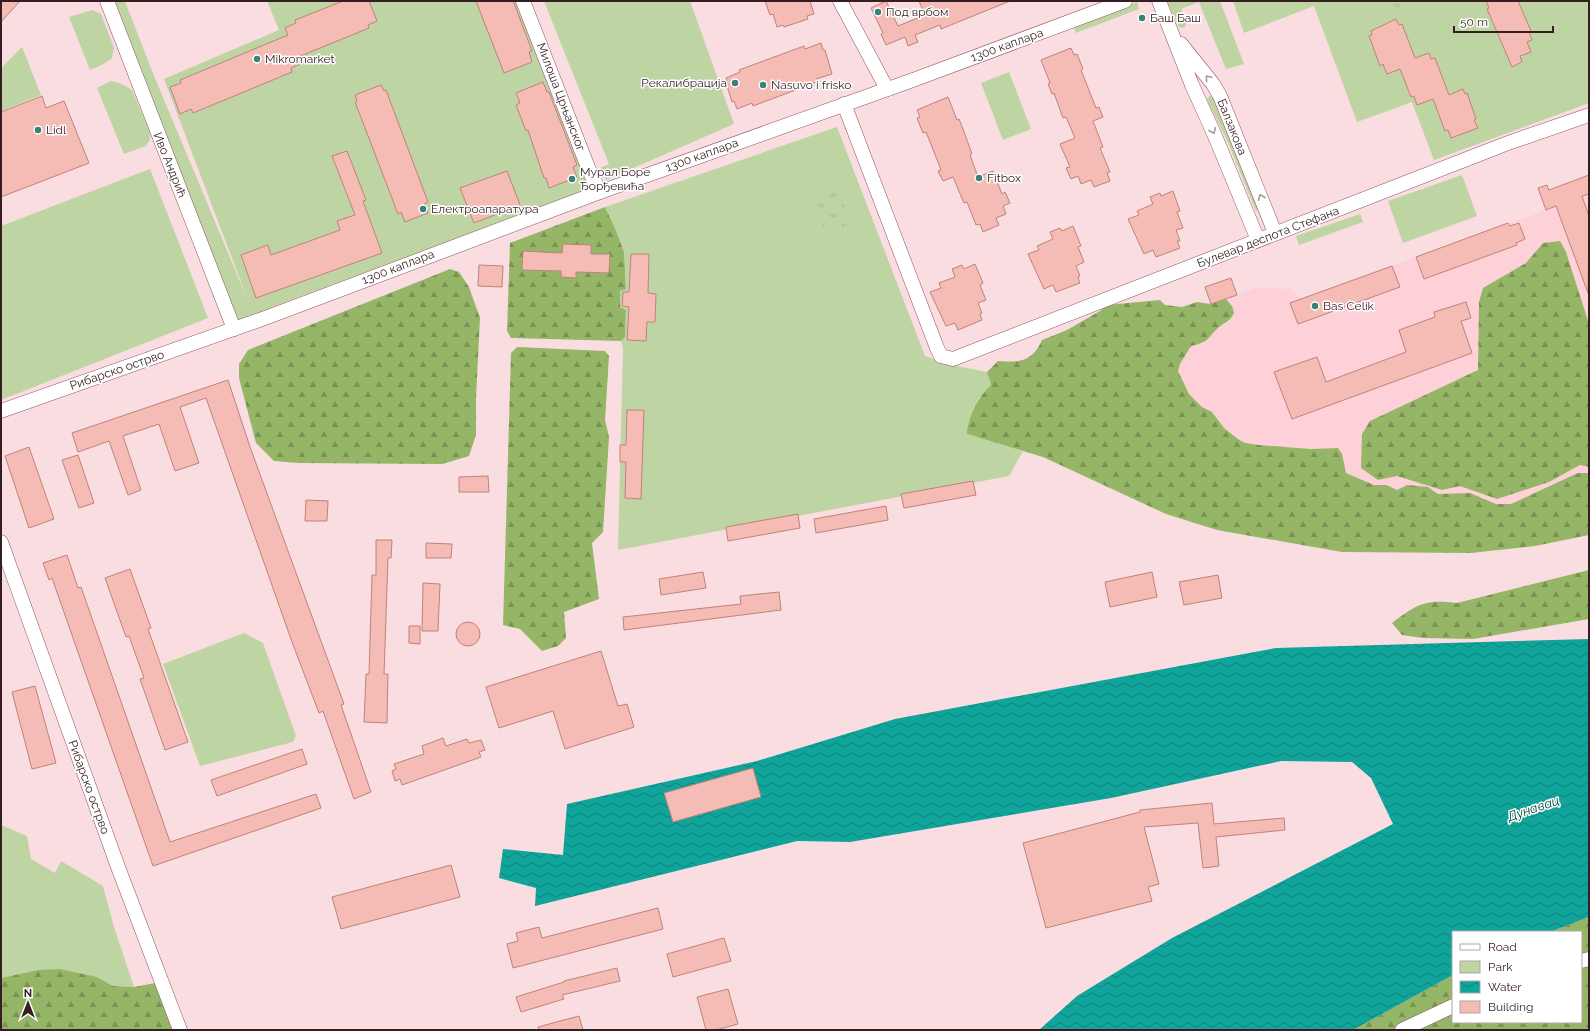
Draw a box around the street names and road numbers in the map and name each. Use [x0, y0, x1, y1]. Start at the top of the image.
street label: 1300 каплара [969, 25, 1045, 65]
street label: Милоша Црњанског [534, 41, 588, 153]
street label: Балзакова [1214, 97, 1250, 157]
street label: Иво Андрић [151, 130, 189, 200]
street label: 1300 каплара [664, 135, 740, 175]
street label: Булевар деспота Стефана [1195, 203, 1341, 271]
street label: 1300 каплара [360, 247, 436, 287]
street label: Рибарско острво [68, 347, 166, 393]
street label: Рибарско острво [66, 738, 112, 836]

